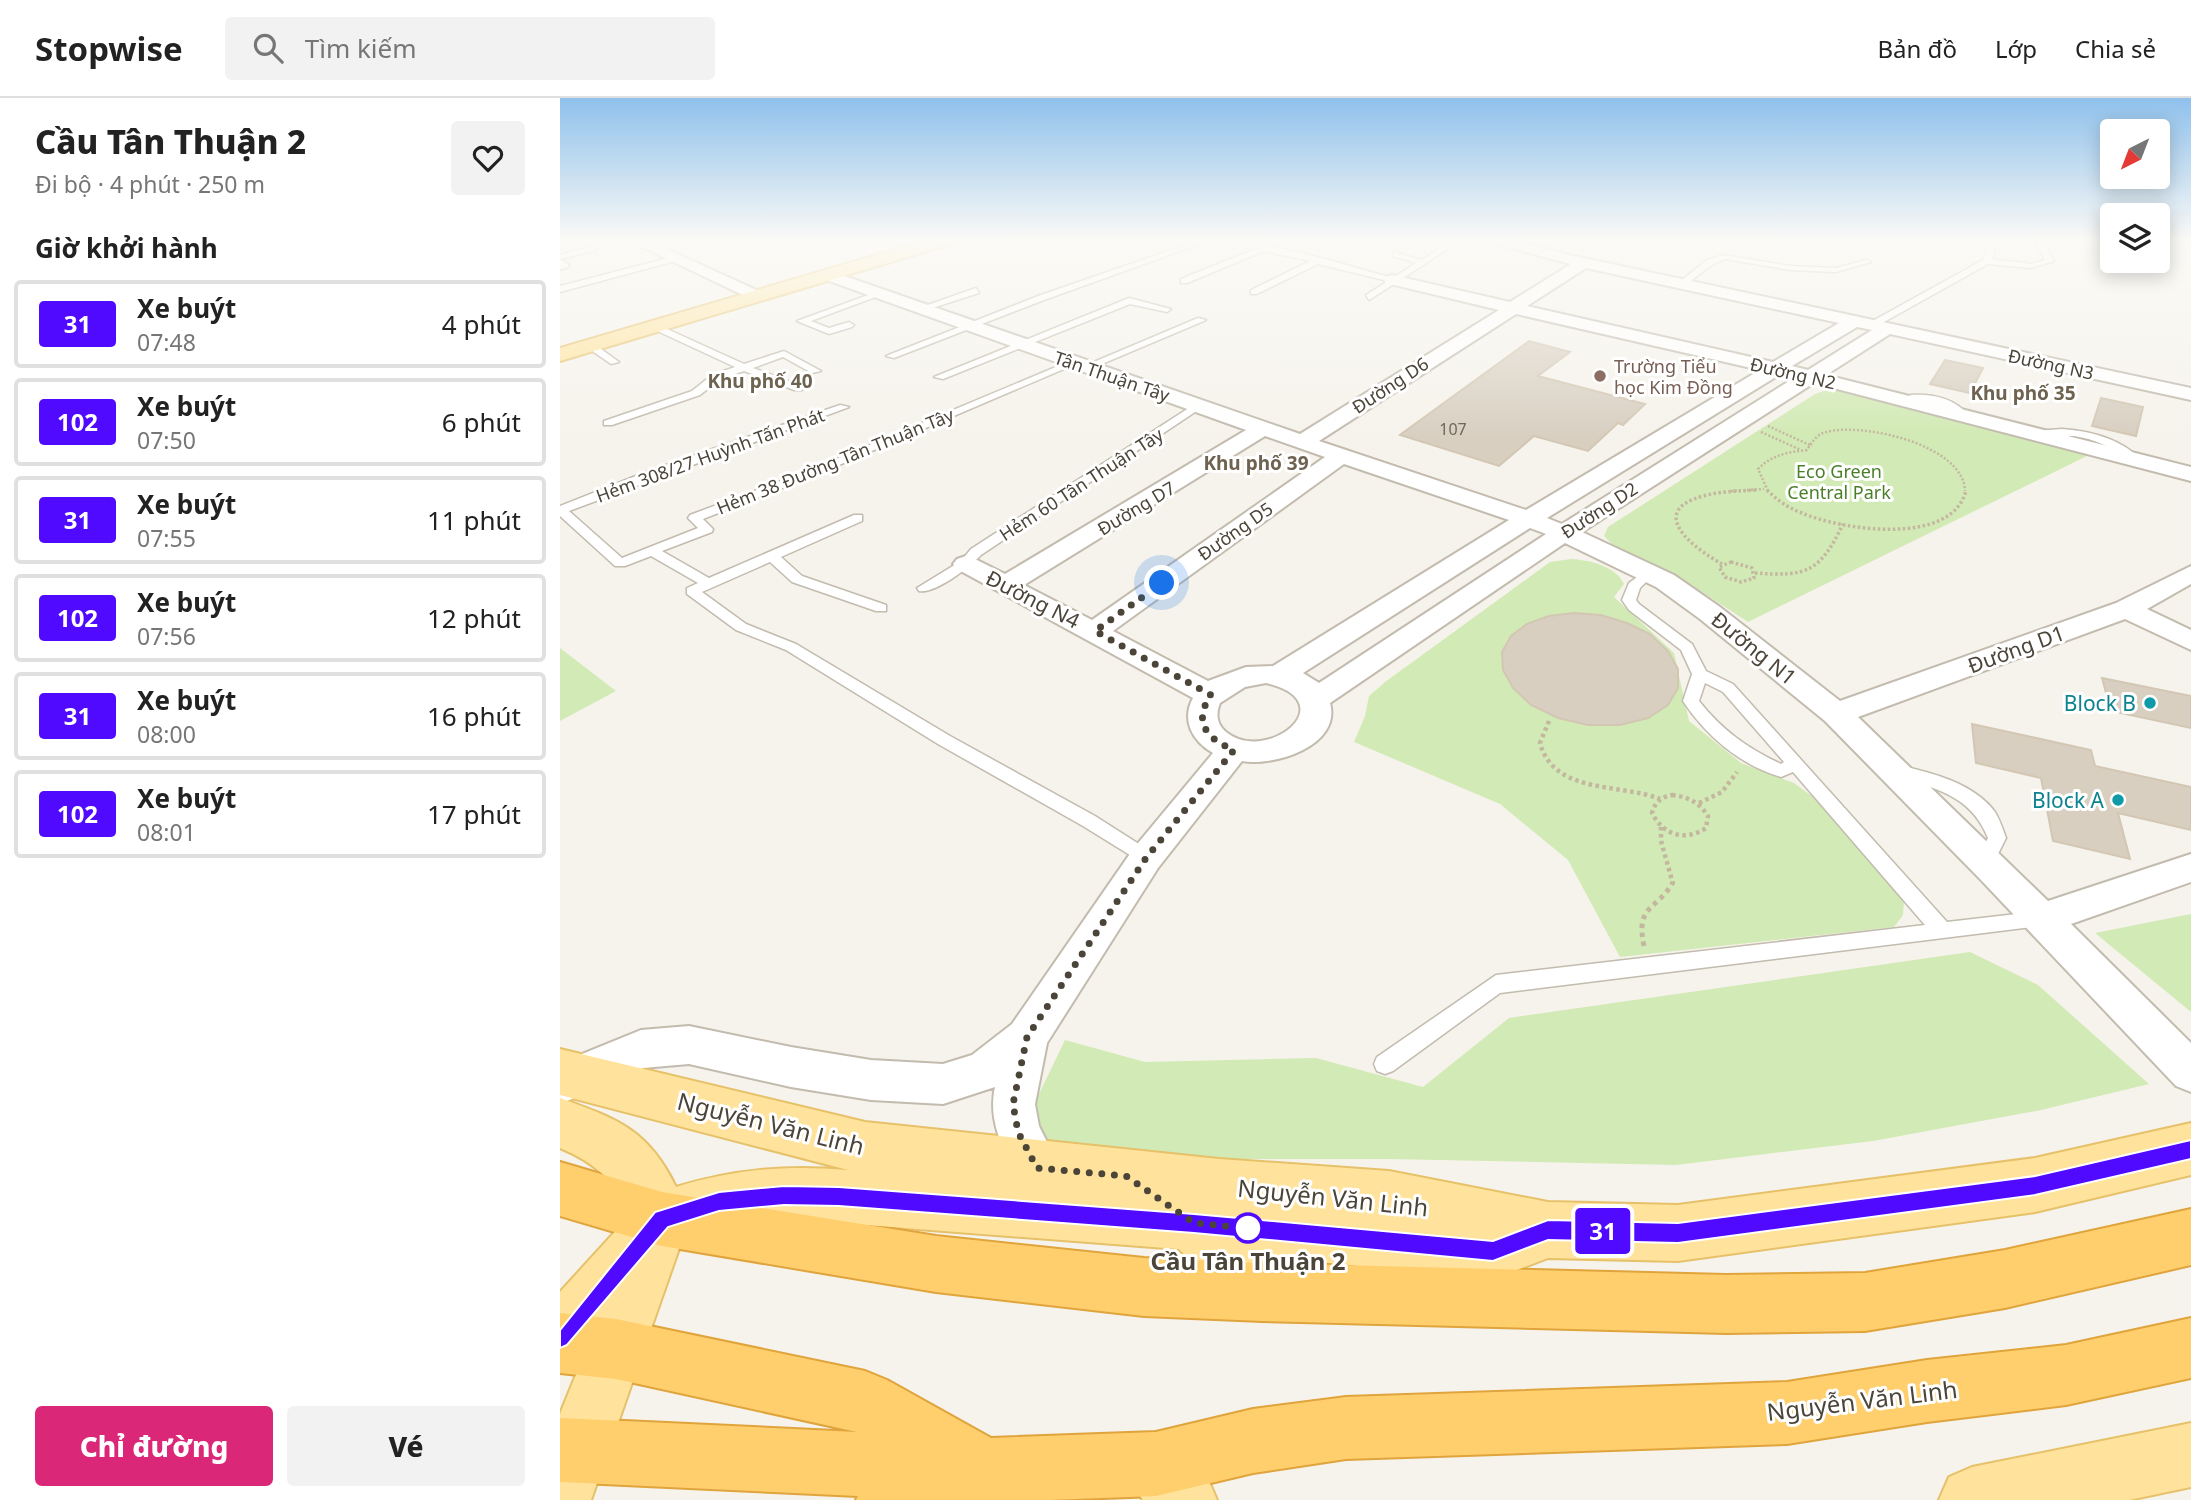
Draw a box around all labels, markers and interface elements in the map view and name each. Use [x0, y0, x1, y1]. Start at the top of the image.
search box [225, 17, 715, 80]
text: Stopwise [35, 26, 183, 71]
icon: search [249, 29, 287, 67]
text: Tìm kiếm [305, 30, 417, 66]
text: Bản đồ [1877, 32, 1957, 65]
text: Lớp [1995, 32, 2037, 65]
text: Chia sẻ [2075, 32, 2156, 65]
text: Cầu Tân Thuận 2 [35, 119, 306, 164]
north arrow [2100, 119, 2170, 189]
map controls [2100, 119, 2170, 273]
button: heart [451, 121, 525, 195]
text: Đi bộ · 4 phút · 250 m [35, 168, 265, 200]
button: layers [2100, 203, 2170, 273]
text: Giờ khởi hành [35, 230, 218, 266]
text: Xe buýt [137, 290, 236, 326]
text: 4 phút [442, 306, 521, 342]
text: 31 [64, 307, 91, 340]
text: 07:48 [137, 326, 196, 358]
street label: Đường N3 [2006, 343, 2096, 385]
street label: Tân Thuận Tây [1051, 345, 1174, 407]
street label: Đường D6 [1347, 351, 1433, 419]
street label: Đường N2 [1748, 351, 1838, 395]
place label: Trường Tiểu học Kim Đồng [1614, 354, 1733, 399]
district label: Khu phố 40 [707, 368, 813, 394]
marker: Trường Tiểu học Kim Đồng [1592, 368, 1608, 384]
district label: Khu phố 35 [1970, 380, 2076, 406]
text: Xe buýt [137, 388, 236, 424]
street label: Hẻm 308/27 Huỳnh Tấn Phát [592, 402, 828, 508]
street label: Hẻm 38 Đường Tân Thuận Tây [713, 402, 958, 520]
text: 6 phút [442, 404, 521, 440]
text: 102 [57, 405, 98, 438]
house number: 107 [1439, 418, 1467, 440]
street label: Hẻm 60 Tân Thuận Tây [994, 422, 1168, 546]
text: 07:50 [137, 424, 196, 456]
district label: Khu phố 39 [1203, 450, 1309, 476]
park label: Eco Green Central Park [1787, 459, 1891, 504]
street label: Đường D7 [1093, 475, 1179, 541]
street label: Đường D2 [1556, 476, 1642, 544]
text: Xe buýt [137, 486, 236, 522]
street label: Đường D5 [1193, 496, 1277, 566]
text: 11 phút [427, 502, 521, 538]
text: 31 [64, 503, 91, 536]
text: 07:55 [137, 522, 196, 554]
street label: Đường N4 [981, 563, 1085, 635]
your location [1144, 565, 1179, 600]
text: Xe buýt [137, 584, 236, 620]
text: 12 phút [427, 600, 521, 636]
text: 102 [57, 601, 98, 634]
street label: Đường N1 [1706, 605, 1802, 691]
street label: Đường D1 [1964, 619, 2068, 679]
text: 07:56 [137, 620, 196, 652]
text: Xe buýt [137, 682, 236, 718]
place label: Block B [2064, 689, 2136, 717]
marker: Block B [2142, 695, 2158, 711]
text: 16 phút [427, 698, 521, 734]
text: 31 [64, 699, 91, 732]
text: 08:00 [137, 718, 196, 750]
text: Xe buýt [137, 780, 236, 816]
place label: Block A [2032, 786, 2105, 814]
marker: Block A [2110, 792, 2126, 808]
text: 17 phút [427, 796, 521, 832]
text: 102 [57, 797, 98, 830]
text: 08:01 [137, 816, 196, 848]
street label: Nguyễn Văn Linh [674, 1084, 868, 1162]
street label: Nguyễn Văn Linh [1236, 1171, 1430, 1223]
line badge: 31 [1572, 1208, 1634, 1254]
marker: Cầu Tân Thuận 2 [1233, 1213, 1263, 1243]
text: 31 [1589, 1214, 1617, 1247]
place label: Cầu Tân Thuận 2 [1151, 1244, 1345, 1277]
street label: Nguyễn Văn Linh [1765, 1372, 1959, 1428]
button: Chỉ đường [35, 1406, 273, 1486]
button: Vé [287, 1406, 525, 1486]

